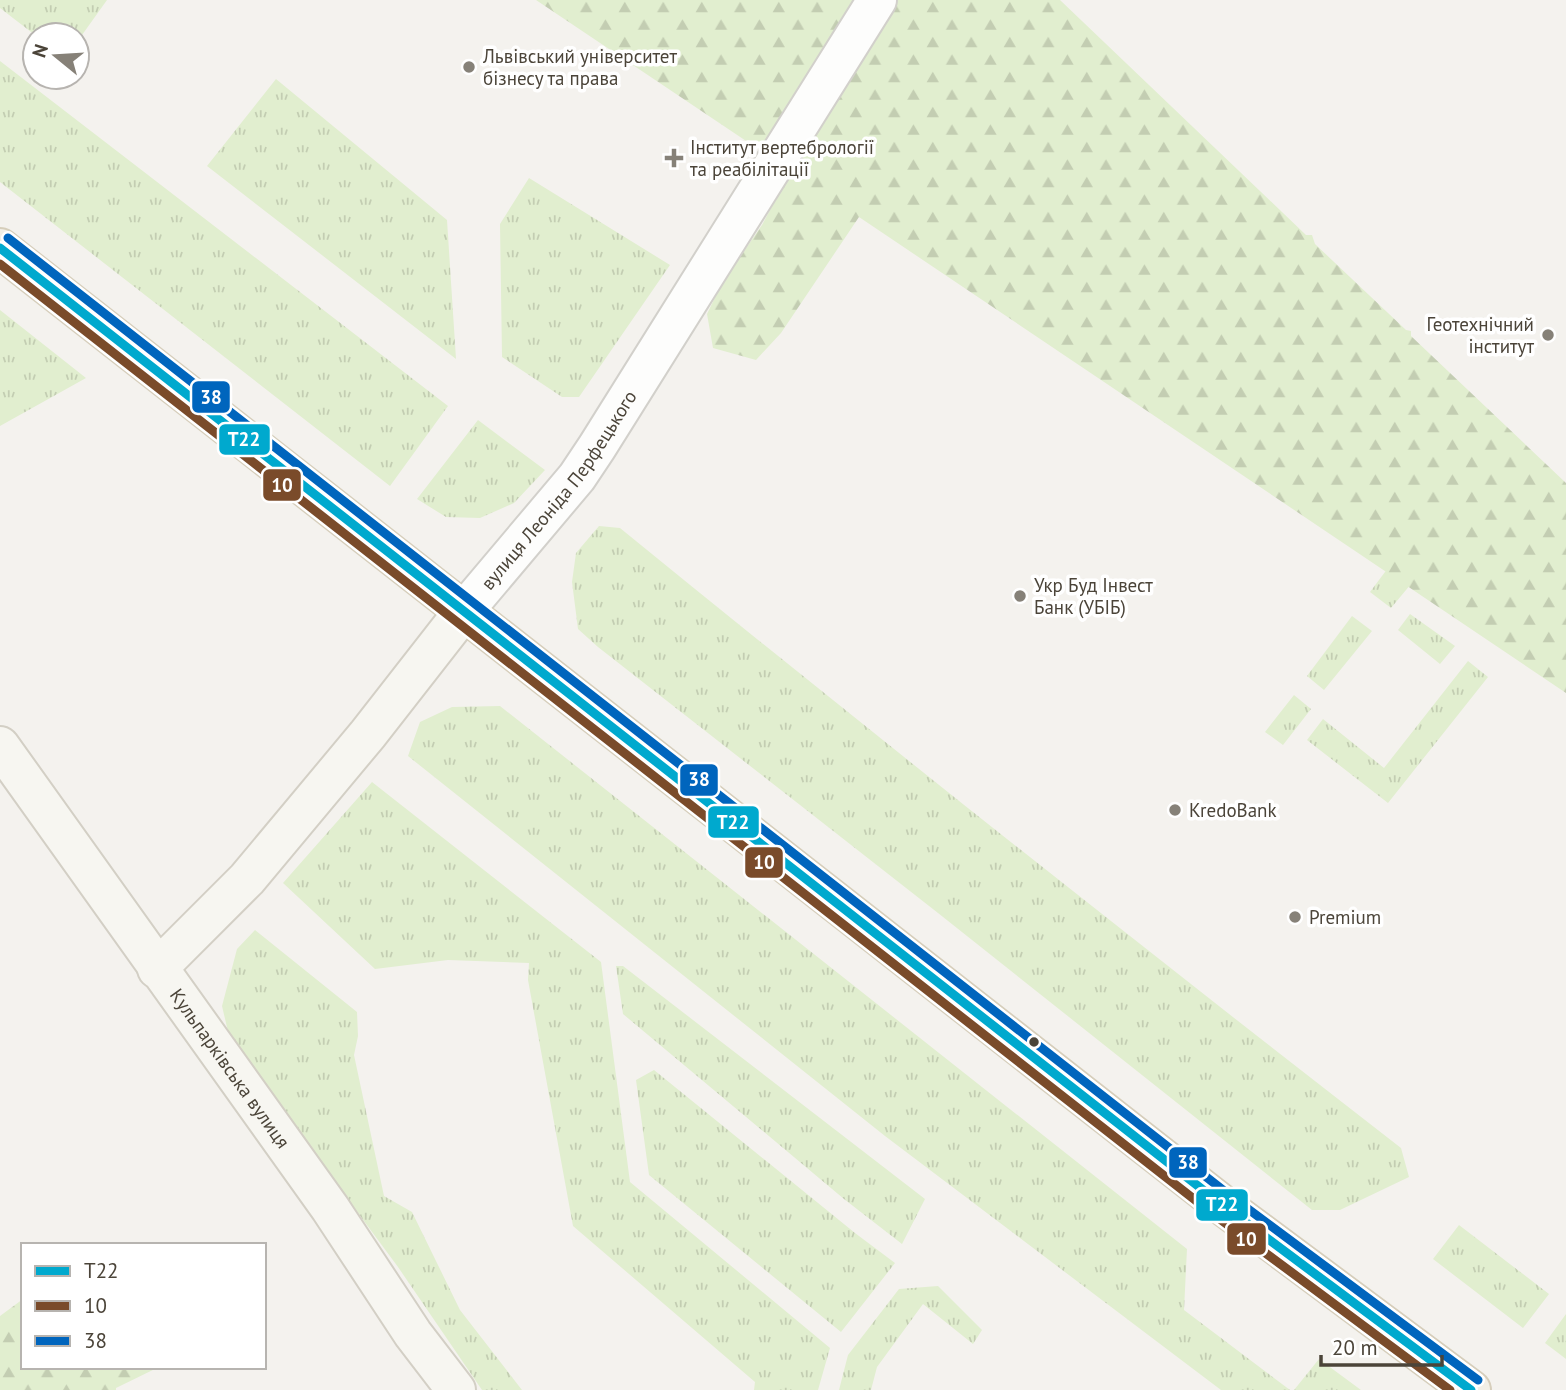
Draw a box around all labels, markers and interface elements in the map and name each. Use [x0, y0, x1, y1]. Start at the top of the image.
north arrow [21, 21, 91, 91]
text: N [26, 41, 53, 60]
place label: Львівський університет бізнесу та права [482, 44, 677, 90]
marker: Львівський університет бізнесу та права [461, 59, 477, 75]
place label: Інститут вертебрології та реабілітації [690, 135, 874, 181]
marker: Інститут вертебрології та реабілітації [664, 148, 684, 168]
place label: Геотехнічний інститут [1426, 312, 1534, 358]
marker: Геотехнічний інститут [1540, 327, 1556, 343]
line badge: 38 [191, 380, 231, 414]
text: 38 [200, 385, 222, 409]
street label: вулиця Леоніда Перфецького [475, 386, 642, 594]
line badge: Т22 [218, 423, 271, 456]
text: Т22 [228, 427, 260, 451]
line badge: 10 [262, 468, 302, 502]
text: 10 [271, 473, 293, 497]
place label: Укр Буд Інвест Банк (УБІБ) [1034, 573, 1153, 619]
marker: Укр Буд Інвест Банк (УБІБ) [1012, 588, 1028, 604]
line badge: 38 [679, 763, 719, 797]
text: 38 [688, 767, 710, 791]
place label: KredoBank [1189, 798, 1277, 822]
marker: KredoBank [1167, 802, 1183, 818]
line badge: Т22 [707, 805, 760, 839]
text: Т22 [717, 810, 749, 834]
line badge: 10 [744, 846, 784, 879]
text: 10 [753, 850, 775, 874]
place label: Premium [1309, 905, 1381, 929]
marker: Premium [1287, 909, 1303, 925]
street label: Кульпарківська вулиця [165, 984, 295, 1153]
unlabelled marker [1027, 1035, 1041, 1049]
line badge: 38 [1168, 1146, 1208, 1179]
text: 38 [1177, 1150, 1199, 1174]
line badge: Т22 [1195, 1188, 1249, 1222]
text: Т22 [1206, 1192, 1238, 1216]
line badge: 10 [1226, 1222, 1267, 1256]
text: 10 [1235, 1227, 1257, 1251]
legend [21, 1243, 266, 1369]
text: Т22 [84, 1257, 119, 1284]
text: 10 [84, 1292, 107, 1319]
scale bar [1321, 1324, 1442, 1368]
text: 38 [84, 1327, 107, 1354]
text: 20 m [1332, 1334, 1378, 1361]

